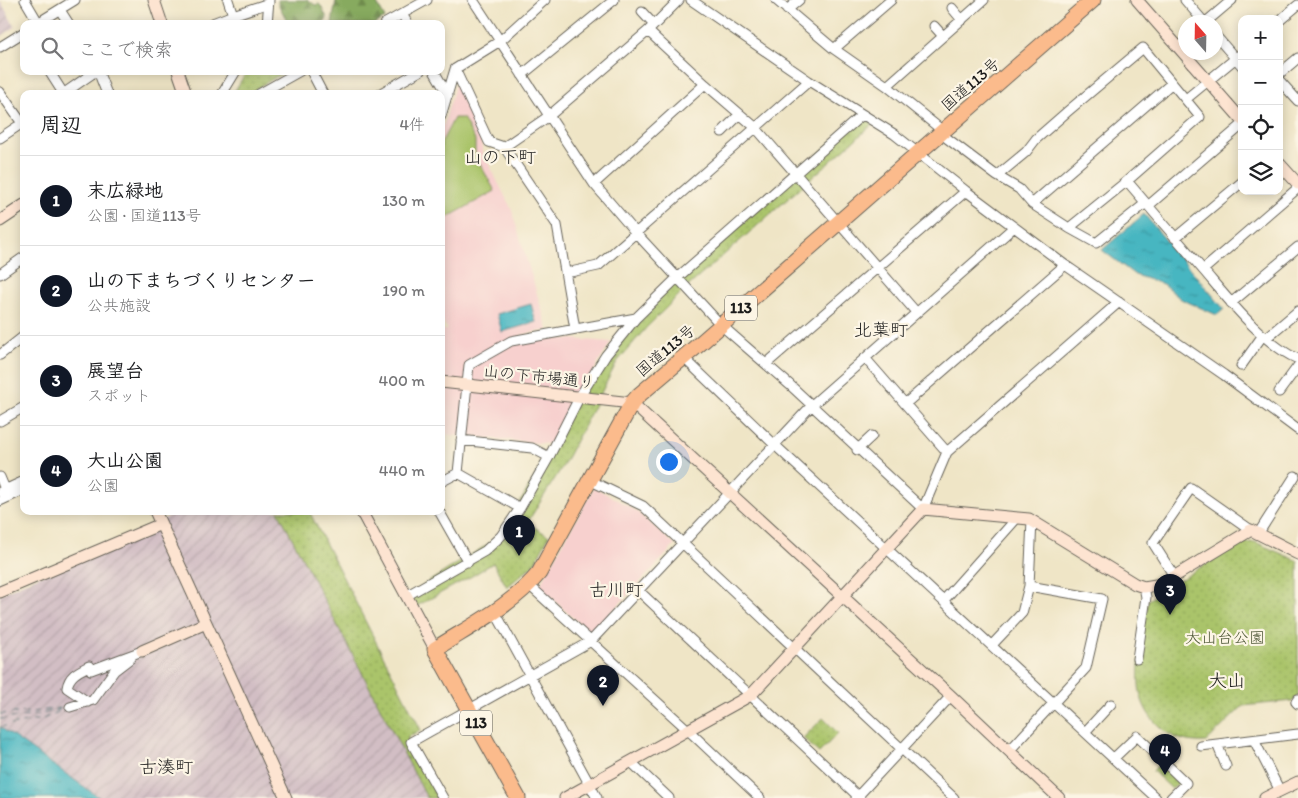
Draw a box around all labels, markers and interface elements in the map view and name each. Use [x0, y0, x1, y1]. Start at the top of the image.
north arrow [1178, 15, 1223, 60]
map controls [1238, 15, 1283, 195]
button: + [1238, 15, 1283, 60]
search box [20, 20, 445, 75]
icon: search [38, 34, 66, 62]
text: ここで検索 [78, 38, 173, 61]
street label: 国道113号 [937, 54, 1004, 115]
button: − [1238, 60, 1283, 105]
button: locate [1238, 105, 1283, 150]
text: 周辺 [40, 112, 82, 137]
text: 4件 [399, 115, 425, 134]
district label: 山の下町 [464, 146, 536, 168]
button: layers [1238, 150, 1283, 195]
text: 末広緑地 [87, 179, 163, 202]
text: 1 [52, 191, 60, 210]
text: 130 m [382, 191, 425, 210]
text: 公園 · 国道113号 [87, 206, 202, 225]
text: 山の下まちづくりセンター [87, 269, 316, 292]
text: 2 [52, 281, 60, 300]
text: 190 m [382, 281, 425, 300]
text: 公共施設 [87, 296, 151, 315]
road number: 113 [725, 296, 757, 320]
district label: 北葉町 [854, 319, 908, 341]
street label: 国道113号 [632, 320, 699, 381]
text: 展望台 [87, 359, 144, 382]
street label: 山の下市場通り [482, 361, 596, 392]
text: 3 [52, 371, 60, 390]
text: 400 m [379, 371, 425, 390]
text: スポット [87, 386, 151, 405]
text: 大山公園 [87, 449, 163, 472]
your location [656, 449, 682, 475]
text: 4 [51, 461, 61, 480]
text: 440 m [379, 461, 425, 480]
text: 公園 [87, 476, 119, 495]
pin: 1 [503, 515, 535, 556]
pin: 3 [1154, 574, 1186, 615]
district label: 古川町 [589, 579, 643, 601]
park label: 大山台公園 [1185, 628, 1265, 647]
pin: 2 [587, 665, 619, 706]
district label: 大山 [1208, 669, 1246, 692]
road number: 113 [460, 710, 492, 736]
pin: 4 [1149, 734, 1181, 775]
district label: 古湊町 [139, 756, 193, 778]

